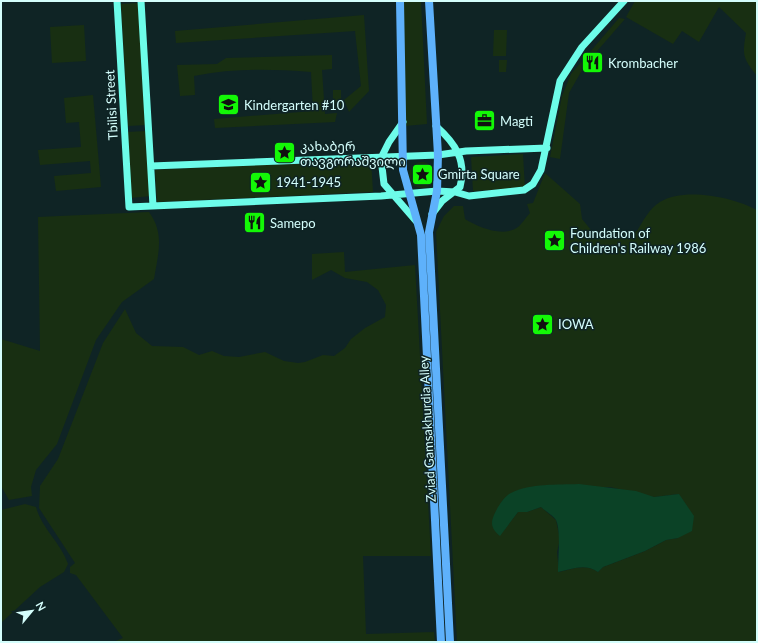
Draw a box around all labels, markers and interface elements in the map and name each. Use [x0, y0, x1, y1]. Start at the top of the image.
restaurant icon: Krombacher [580, 50, 606, 76]
place label: Krombacher [608, 55, 678, 71]
street label: Tbilisi Street [101, 69, 121, 141]
school or university icon: Kindergarten #10 [216, 92, 242, 118]
place label: Kindergarten #10 [244, 97, 345, 113]
office icon: Magti [471, 108, 497, 134]
place label: Magti [500, 113, 533, 129]
place label: კახაბერ თავგორაშვილი [300, 138, 406, 170]
place icon: კახაბერ თავგორაშვილი [272, 140, 298, 166]
place icon: Gmirta Square [410, 161, 436, 187]
place label: Gmirta Square [438, 166, 520, 182]
place icon: 1941-1945 [247, 169, 273, 195]
place label: 1941-1945 [276, 174, 341, 190]
restaurant icon: Samepo [242, 210, 268, 236]
place label: Samepo [270, 215, 316, 231]
place label: Foundation of Children's Railway 1986 [570, 225, 706, 256]
place icon: Foundation of Children's Railway 1986 [541, 227, 567, 253]
place icon: IOWA [529, 311, 555, 337]
place label: IOWA [558, 316, 594, 332]
street label: Zviad Gamsakhurdia Alley [415, 355, 439, 503]
north arrow [12, 591, 52, 631]
text: N [33, 599, 49, 613]

